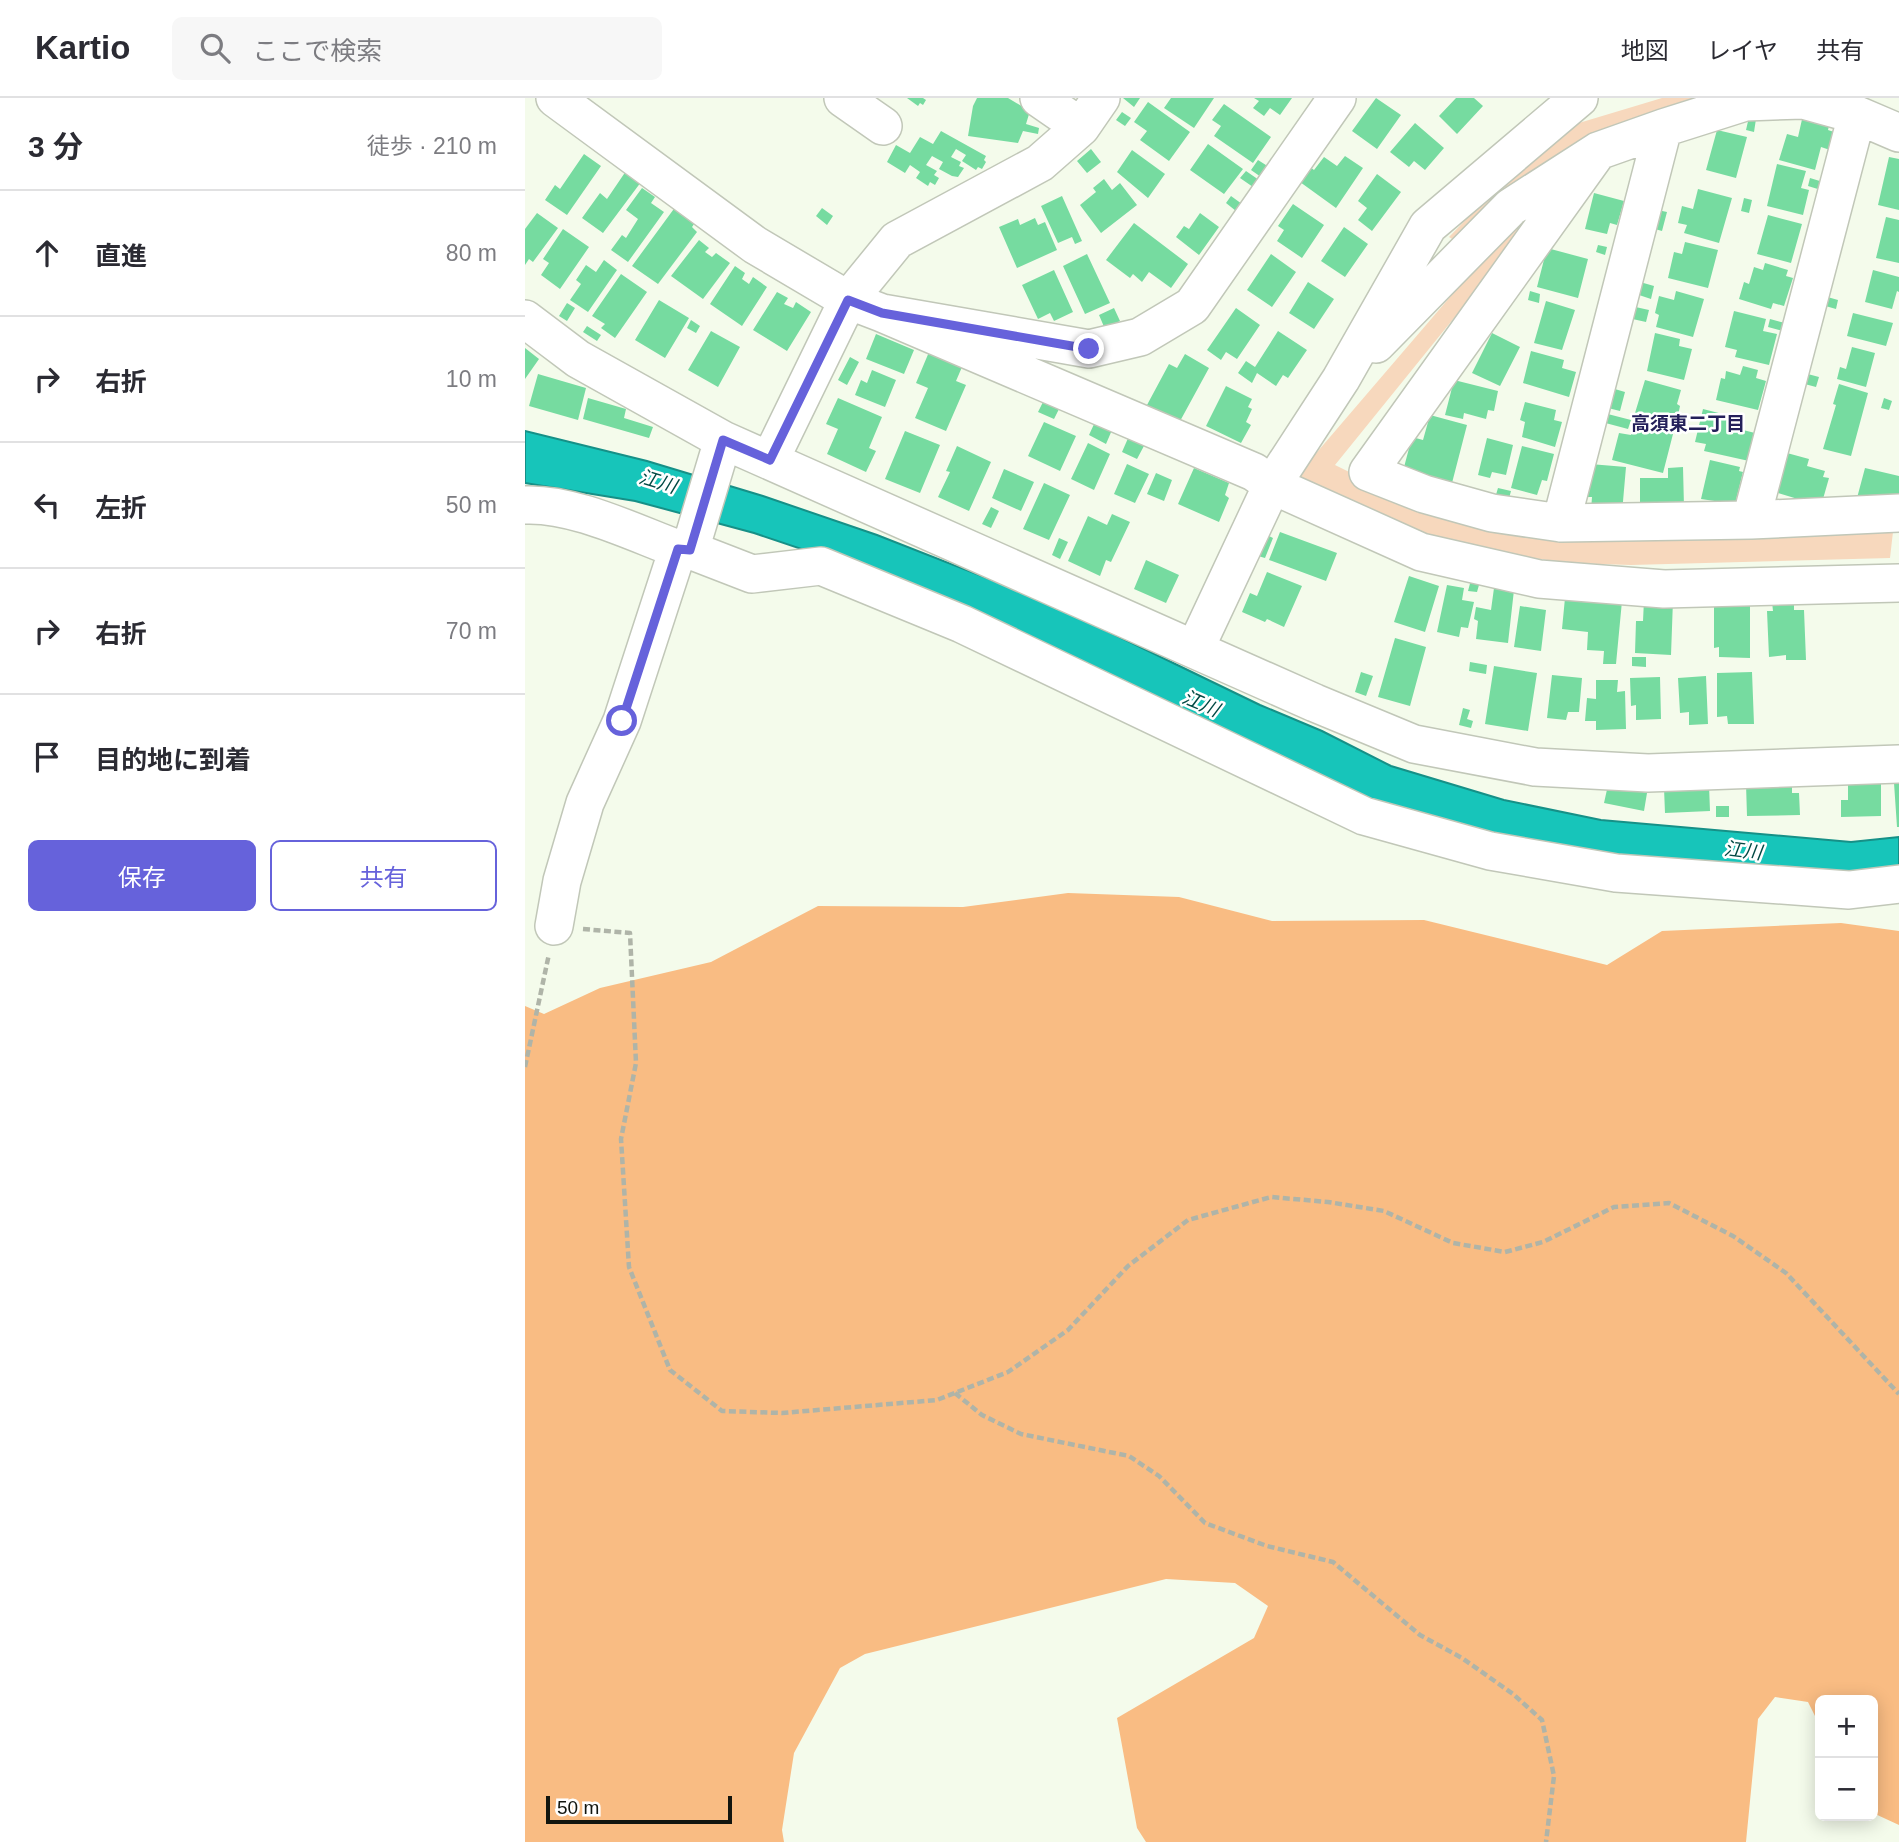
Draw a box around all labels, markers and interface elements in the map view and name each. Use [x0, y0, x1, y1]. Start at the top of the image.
search box [172, 17, 662, 80]
text: Kartio [35, 29, 130, 66]
icon: search [196, 29, 234, 67]
text: ここで検索 [252, 36, 382, 66]
text: 地図 [1621, 37, 1669, 64]
text: レイヤ [1707, 37, 1778, 64]
text: 共有 [1816, 37, 1864, 64]
text: 3 分 [28, 130, 83, 163]
text: 徒歩 · 210 m [367, 133, 497, 159]
icon: ahead [28, 234, 66, 272]
text: 80 m [446, 240, 497, 266]
text: 直進 [95, 241, 147, 271]
route end [1073, 333, 1104, 364]
icon: right [28, 360, 66, 398]
text: 10 m [446, 366, 497, 392]
text: 右折 [95, 367, 147, 397]
district label: 高須東二丁目 [1631, 413, 1745, 434]
water label: 江川 [637, 466, 681, 498]
icon: left [28, 486, 66, 524]
text: 50 m [446, 492, 497, 518]
text: 左折 [95, 493, 147, 523]
icon: right [28, 612, 66, 650]
text: 70 m [446, 618, 497, 644]
text: 右折 [95, 619, 147, 649]
water label: 江川 [1179, 686, 1224, 721]
route start [606, 705, 637, 736]
icon: arrive [28, 738, 66, 776]
text: 目的地に到着 [95, 745, 251, 775]
water label: 江川 [1723, 838, 1765, 863]
button: 保存 [28, 840, 256, 911]
button: 共有 [270, 840, 497, 911]
map controls [1815, 1695, 1878, 1821]
button: + [1815, 1695, 1878, 1758]
button: − [1815, 1758, 1878, 1821]
scale bar [546, 1793, 731, 1825]
text: 50 m [557, 1797, 599, 1818]

